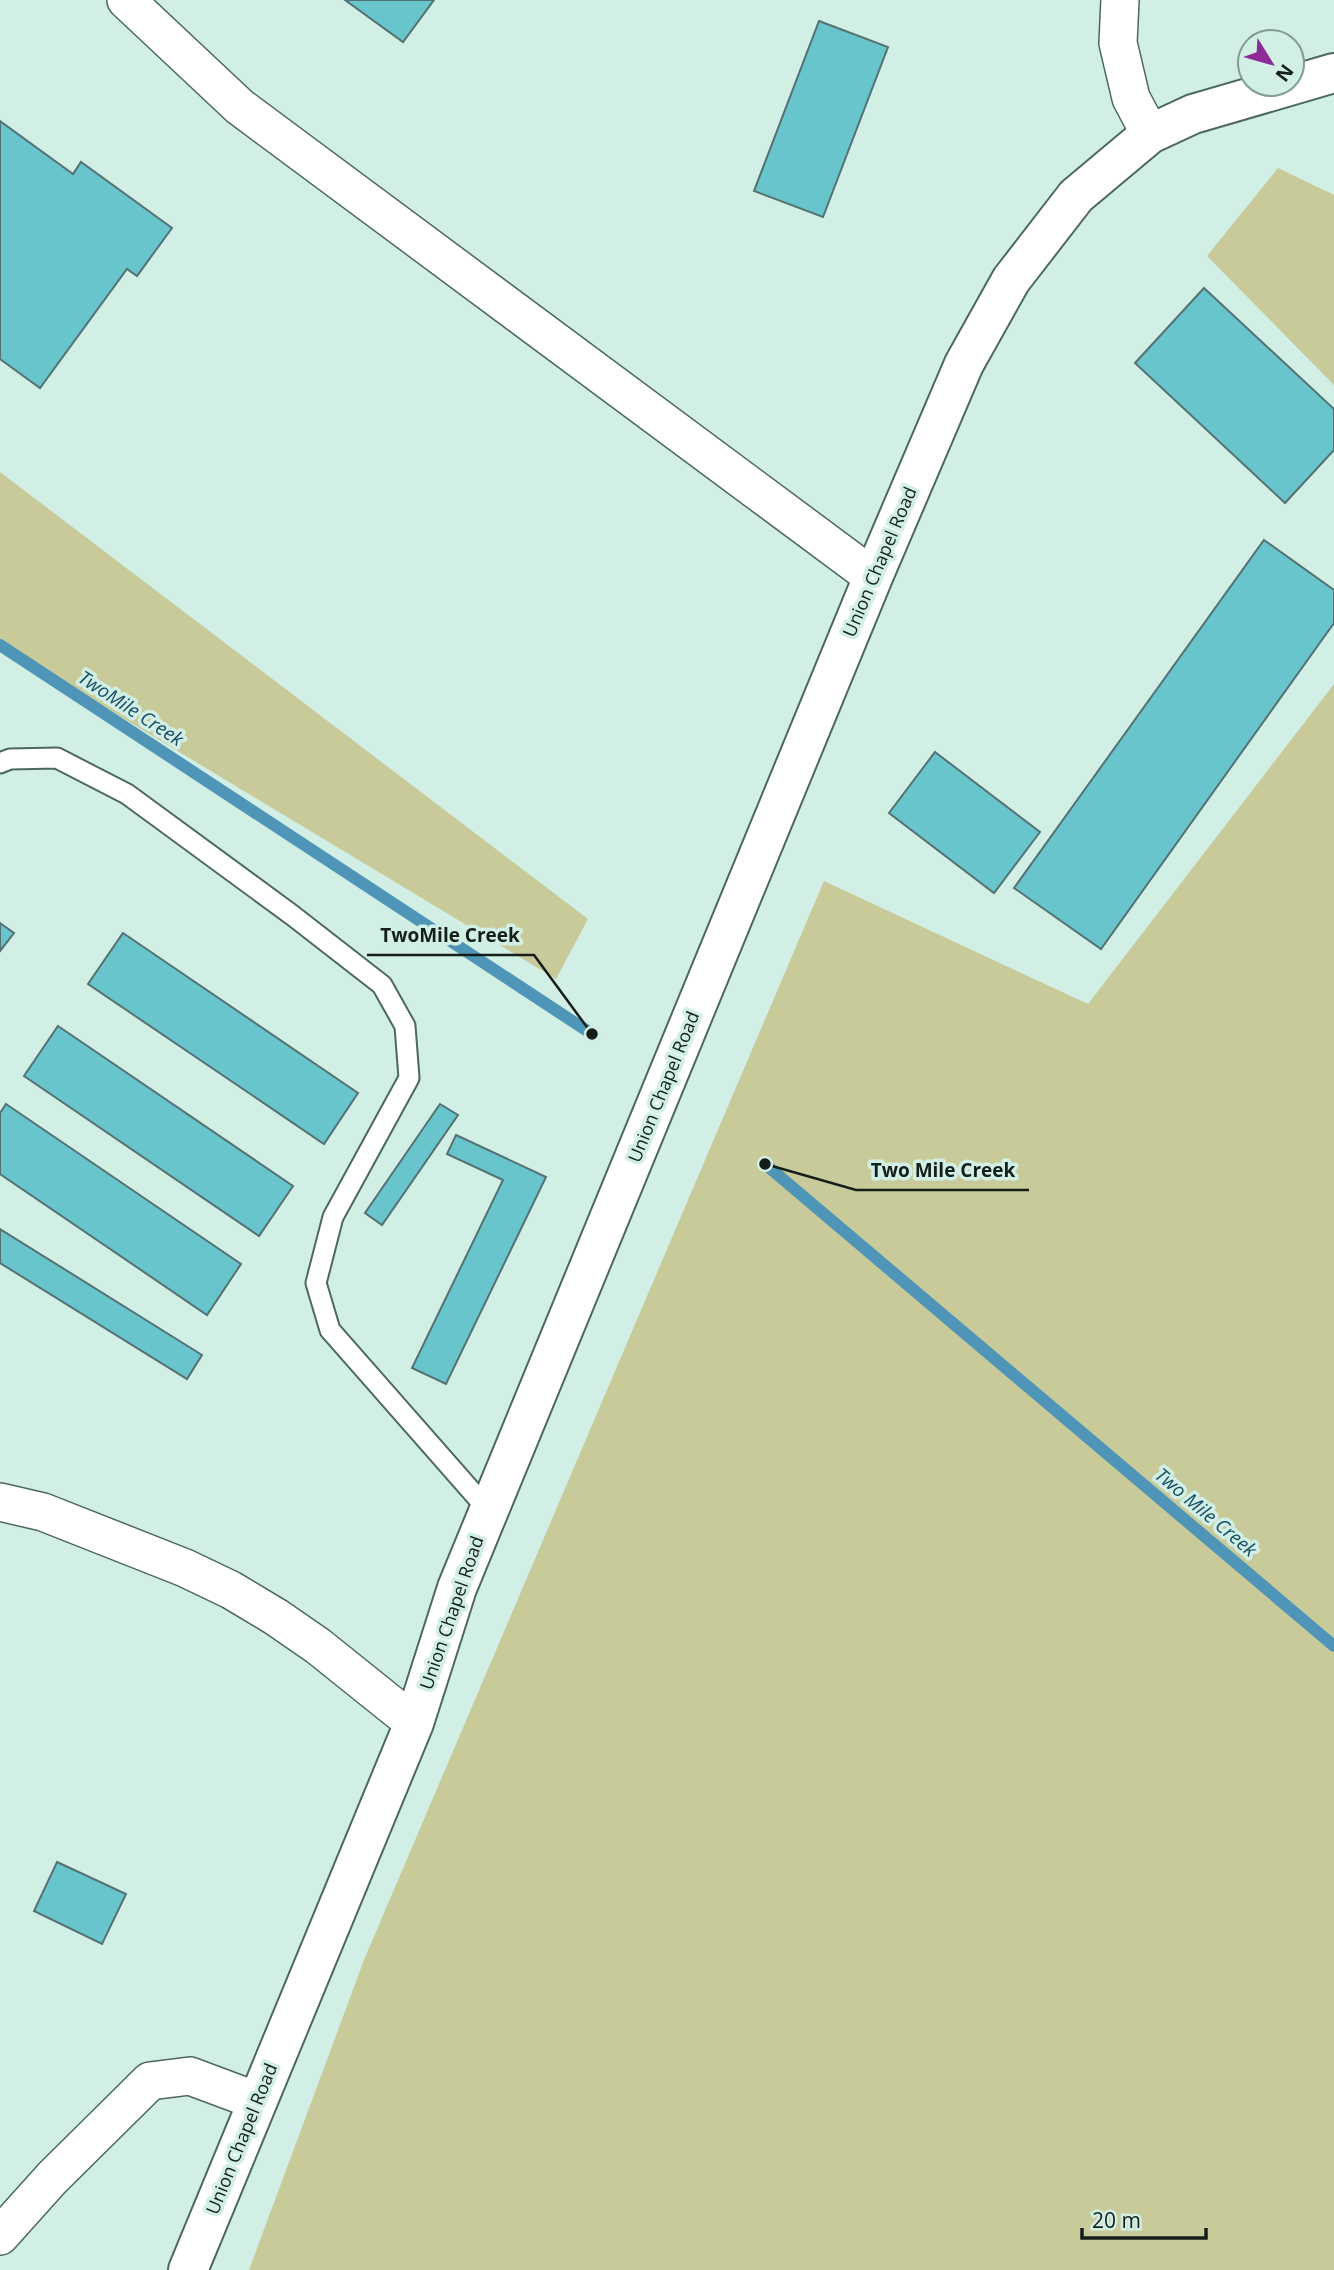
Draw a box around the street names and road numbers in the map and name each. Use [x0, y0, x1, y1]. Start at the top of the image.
street label: Union Chapel Road [837, 483, 922, 640]
street label: Union Chapel Road [622, 1008, 704, 1166]
street label: Union Chapel Road [414, 1533, 489, 1693]
street label: Union Chapel Road [200, 2060, 282, 2218]

